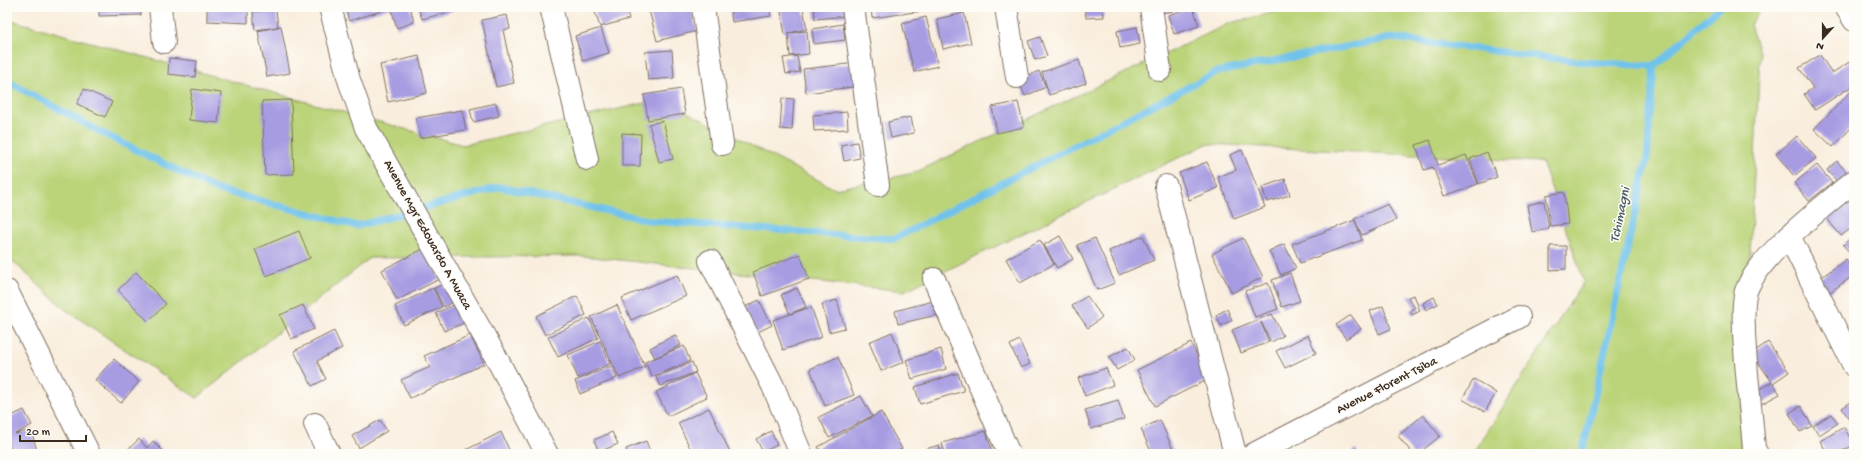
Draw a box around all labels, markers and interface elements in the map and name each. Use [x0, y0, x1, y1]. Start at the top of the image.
north arrow [1803, 18, 1843, 58]
text: N [1815, 39, 1826, 52]
street label: Avenue Mgr Edouardo A Muaca [380, 158, 475, 313]
water label: Tchimagni [1607, 184, 1636, 244]
street label: Avenue Florent Tsiba [1334, 354, 1441, 418]
scale bar [20, 417, 86, 443]
text: 20 m [26, 426, 51, 440]

